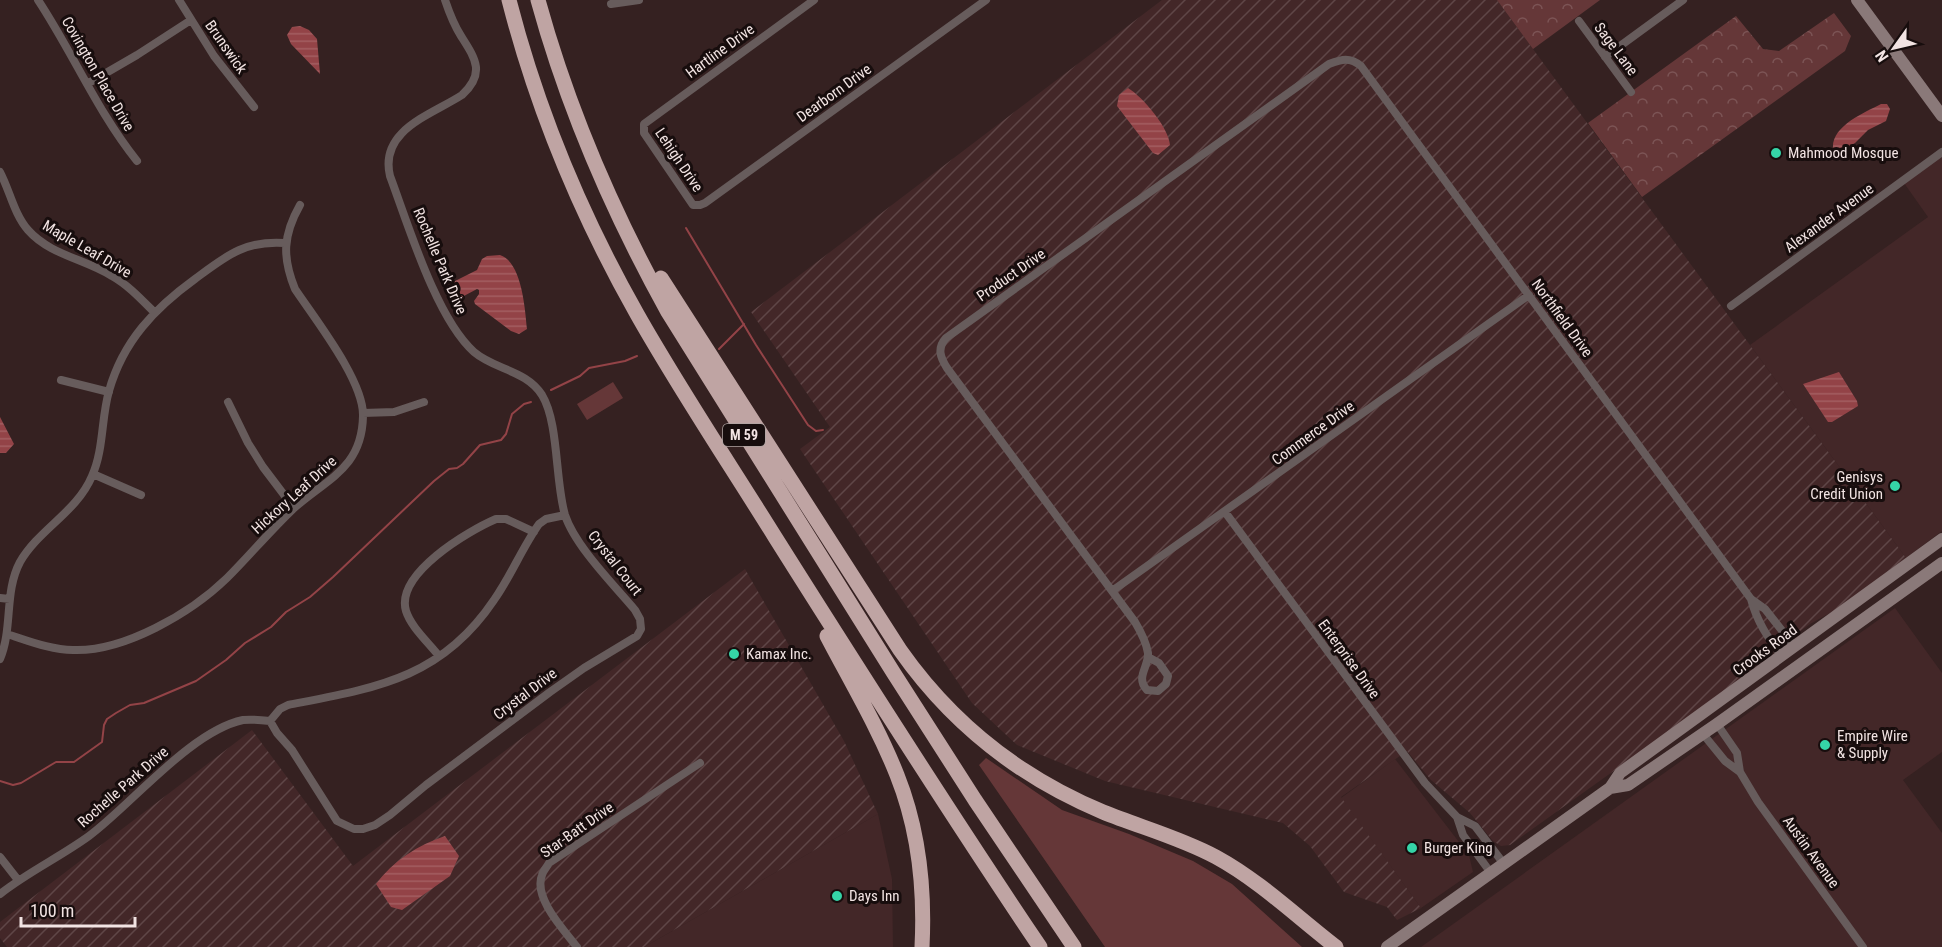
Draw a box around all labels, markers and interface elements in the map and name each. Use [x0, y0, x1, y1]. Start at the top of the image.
street label: Covington Place Drive [58, 14, 138, 134]
street label: Brunswick [201, 17, 251, 77]
north arrow [1864, 18, 1924, 78]
street label: Sage Lane [1590, 19, 1642, 79]
street label: Hartline Drive [682, 20, 758, 82]
text: N [1871, 47, 1893, 65]
street label: Dearborn Drive [793, 60, 875, 126]
street label: Lehigh Drive [651, 125, 707, 195]
place label: Mahmood Mosque [1788, 144, 1899, 162]
marker: Mahmood Mosque [1769, 146, 1783, 160]
street label: Alexander Avenue [1781, 180, 1877, 256]
street label: Rochelle Park Drive [409, 205, 471, 317]
street label: Maple Leaf Drive [40, 216, 134, 282]
street label: Product Drive [973, 245, 1049, 305]
street label: Northfield Drive [1528, 275, 1596, 361]
street label: Commerce Drive [1268, 397, 1358, 469]
road number: M 59 [723, 424, 765, 446]
street label: Hickory Leaf Drive [248, 452, 340, 538]
place label: Genisys Credit Union [1810, 468, 1883, 503]
marker: Genisys Credit Union [1888, 479, 1902, 493]
street label: Crystal Court [584, 527, 646, 599]
street label: Enterprise Drive [1314, 616, 1384, 702]
street label: Crooks Road [1729, 621, 1801, 679]
place label: Kamax Inc. [746, 645, 812, 663]
marker: Kamax Inc. [727, 647, 741, 661]
street label: Crystal Drive [490, 664, 560, 724]
place label: Empire Wire & Supply [1837, 727, 1908, 762]
marker: Empire Wire & Supply [1818, 738, 1832, 752]
street label: Rochelle Park Drive [74, 743, 172, 831]
street label: Star-Batt Drive [537, 798, 617, 862]
street label: Austin Avenue [1779, 813, 1843, 891]
place label: Burger King [1424, 839, 1493, 857]
marker: Burger King [1405, 841, 1419, 855]
place label: Days Inn [849, 887, 899, 905]
marker: Days Inn [830, 889, 844, 903]
scale bar [21, 890, 135, 928]
text: 100 m [30, 900, 74, 921]

